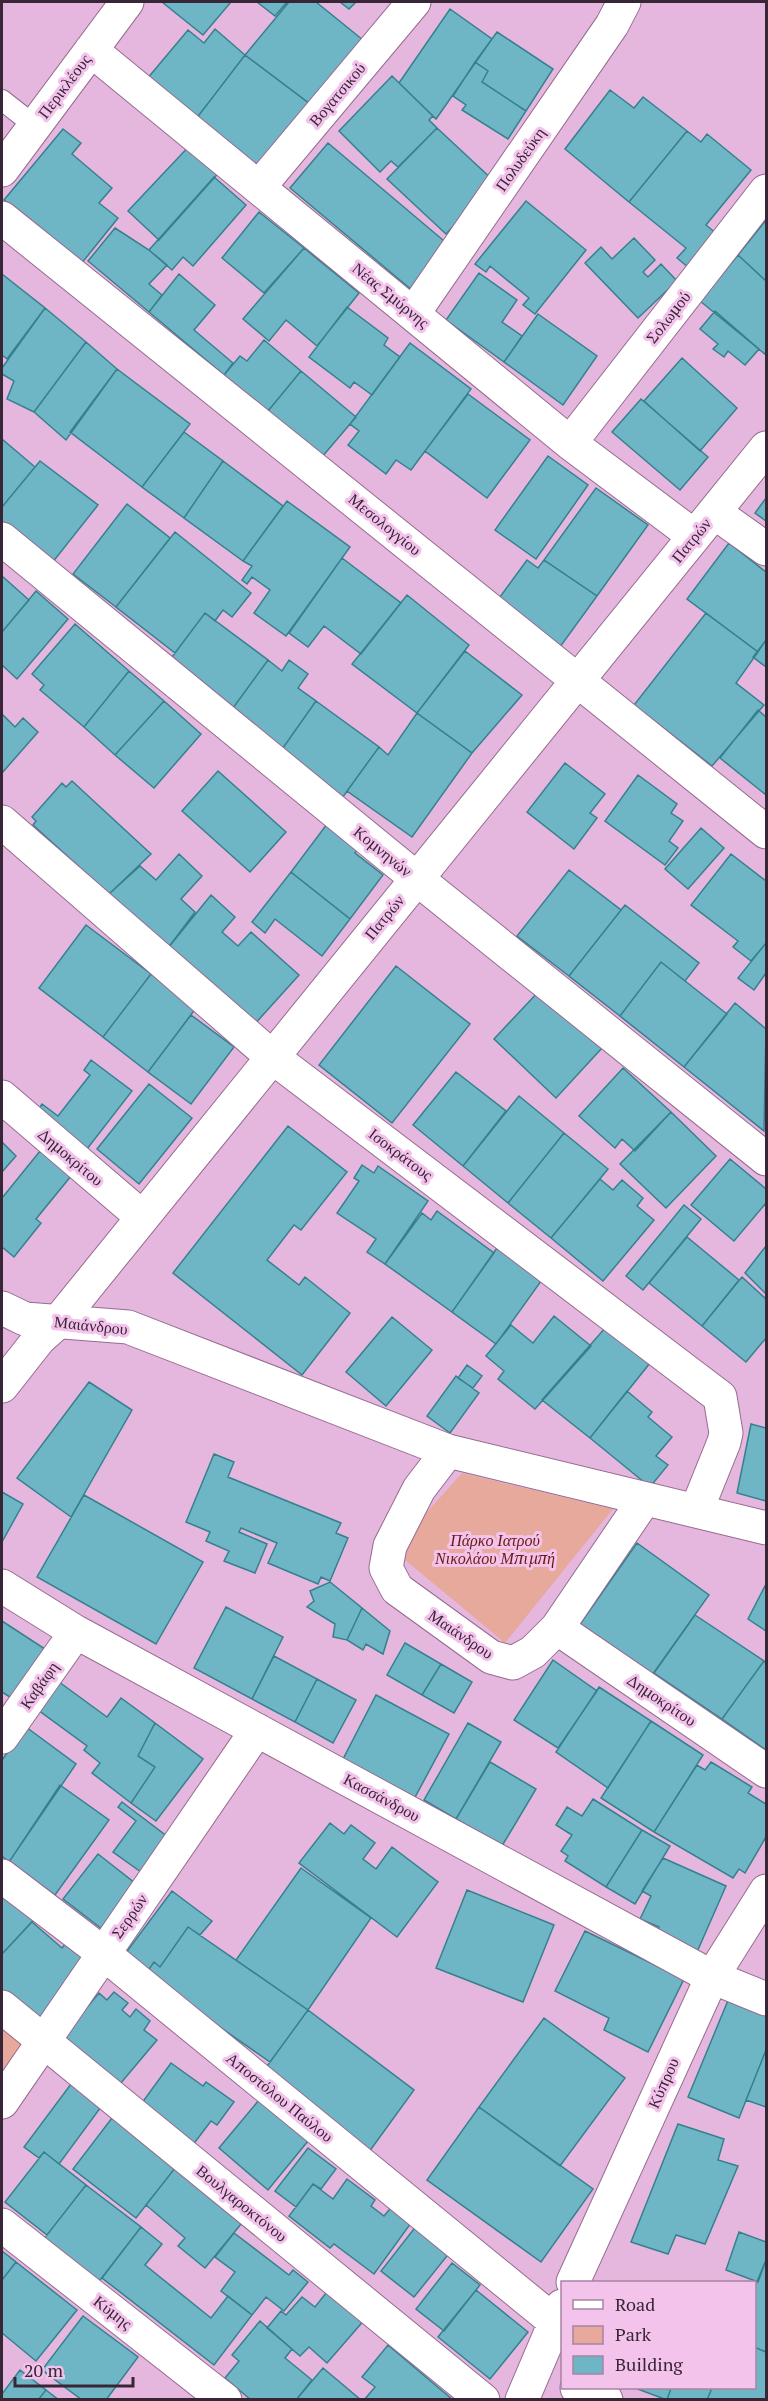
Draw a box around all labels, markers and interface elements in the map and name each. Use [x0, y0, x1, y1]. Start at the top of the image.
street label: Περικλέους [33, 49, 96, 123]
street label: Βογατσικού [304, 57, 370, 131]
street label: Πολυδεύκη [490, 123, 550, 195]
street label: Νέας Σμύρνης [348, 257, 435, 333]
street label: Σολωμού [641, 286, 695, 348]
street label: Μεσολογγίου [344, 488, 426, 560]
street label: Πατρών [666, 513, 716, 567]
street label: Κομνηνών [349, 821, 417, 881]
street label: Πατρών [359, 890, 409, 944]
street label: Δημοκρίτου [34, 1123, 108, 1191]
street label: Ισοκράτους [364, 1123, 438, 1186]
street label: Μαιάνδρου [53, 1310, 129, 1340]
park label: Πάρκο Ιατρού Νικολάου Μπιμπή [434, 1529, 555, 1569]
street label: Μαιάνδρου [424, 1604, 498, 1664]
street label: Καβάφη [15, 1657, 63, 1713]
street label: Δημοκρίτου [623, 1669, 701, 1731]
street label: Κασσάνδρου [340, 1768, 424, 1826]
street label: Σερρών [106, 1889, 152, 1943]
street label: Αποστόλου Παύλου [222, 2047, 338, 2147]
street label: Κύπρου [642, 2054, 684, 2112]
street label: Βουλγαροκτόνου [192, 2159, 292, 2247]
legend [561, 2281, 756, 2389]
street label: Κύμης [89, 2290, 137, 2334]
text: Road [615, 2292, 655, 2316]
text: Park [615, 2322, 652, 2346]
scale bar [15, 2350, 134, 2388]
text: Building [615, 2352, 683, 2376]
text: 20 m [24, 2358, 64, 2382]

